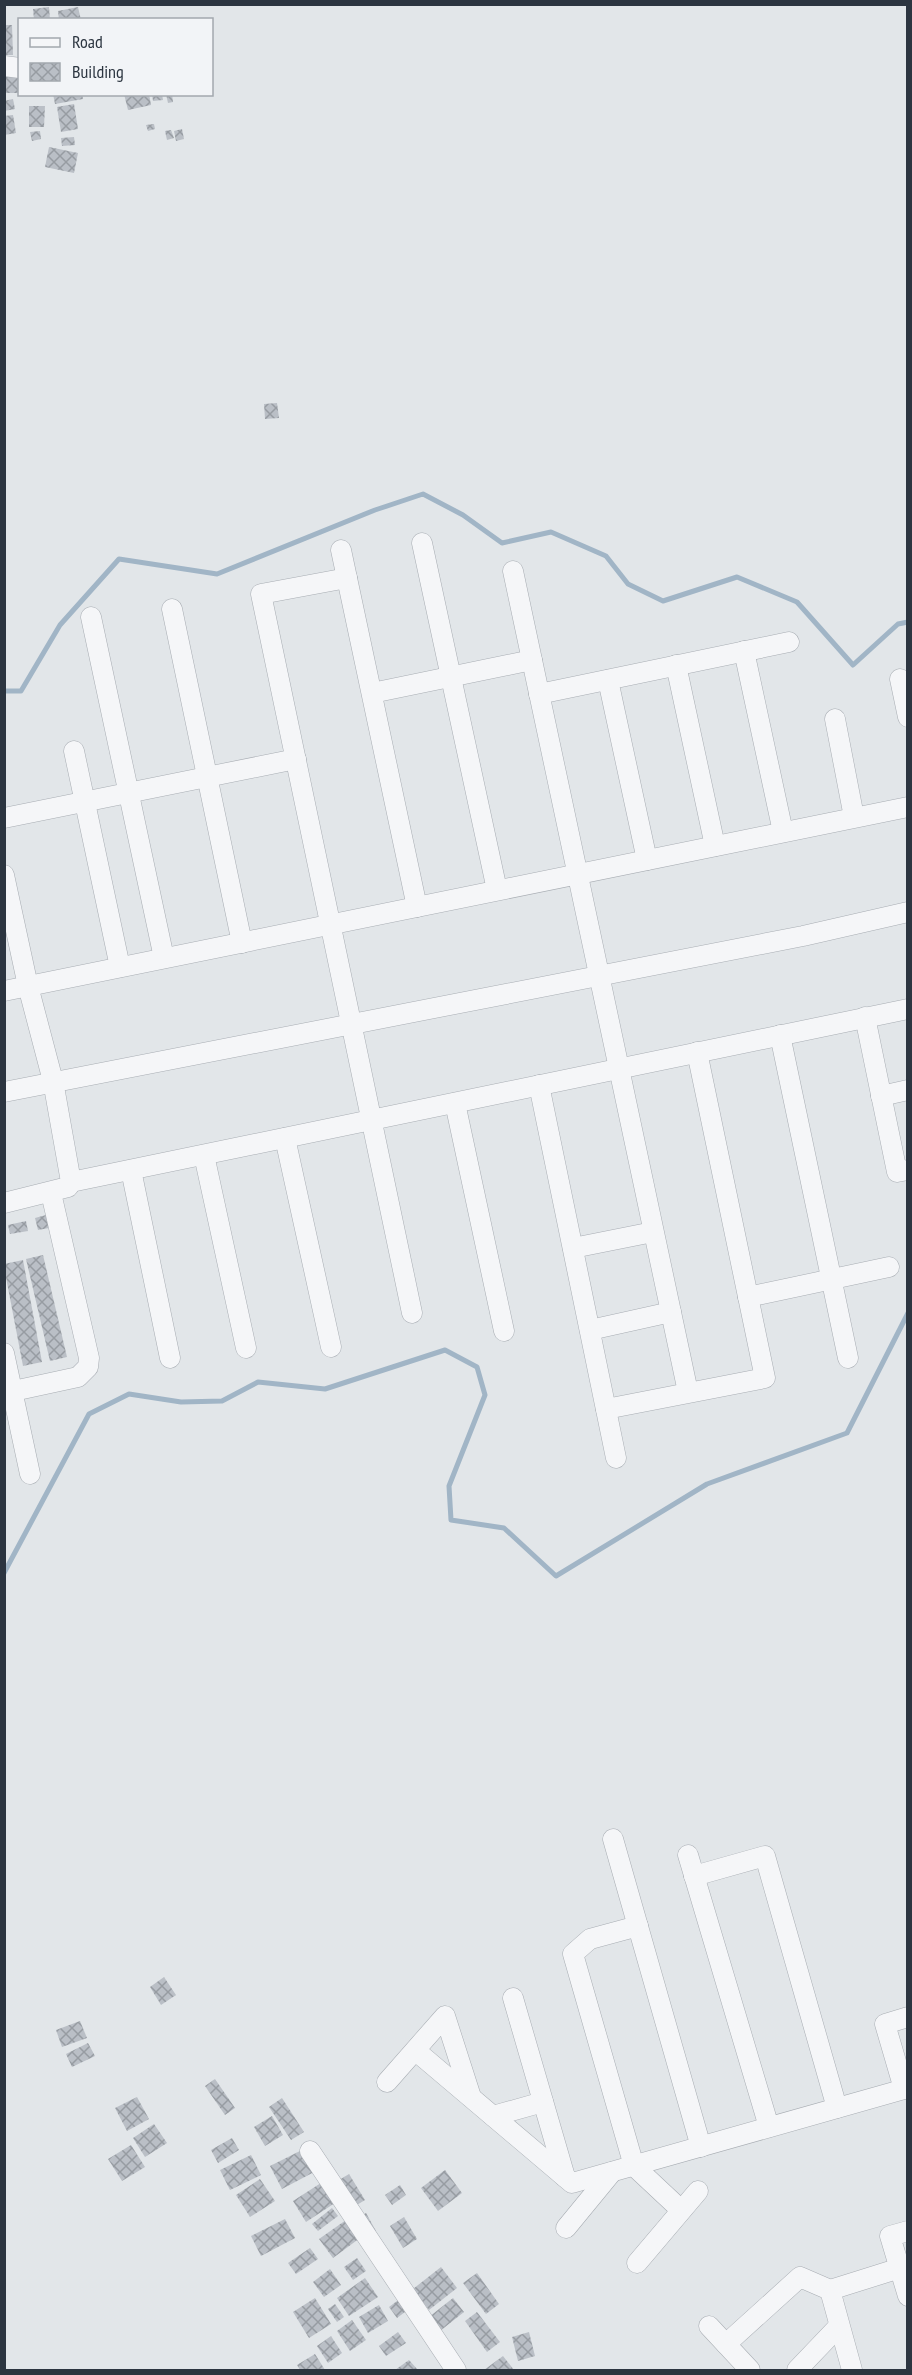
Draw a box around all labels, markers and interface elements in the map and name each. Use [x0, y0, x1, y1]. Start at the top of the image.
legend [18, 18, 213, 96]
text: Road [72, 30, 103, 53]
text: Building [72, 60, 124, 83]

